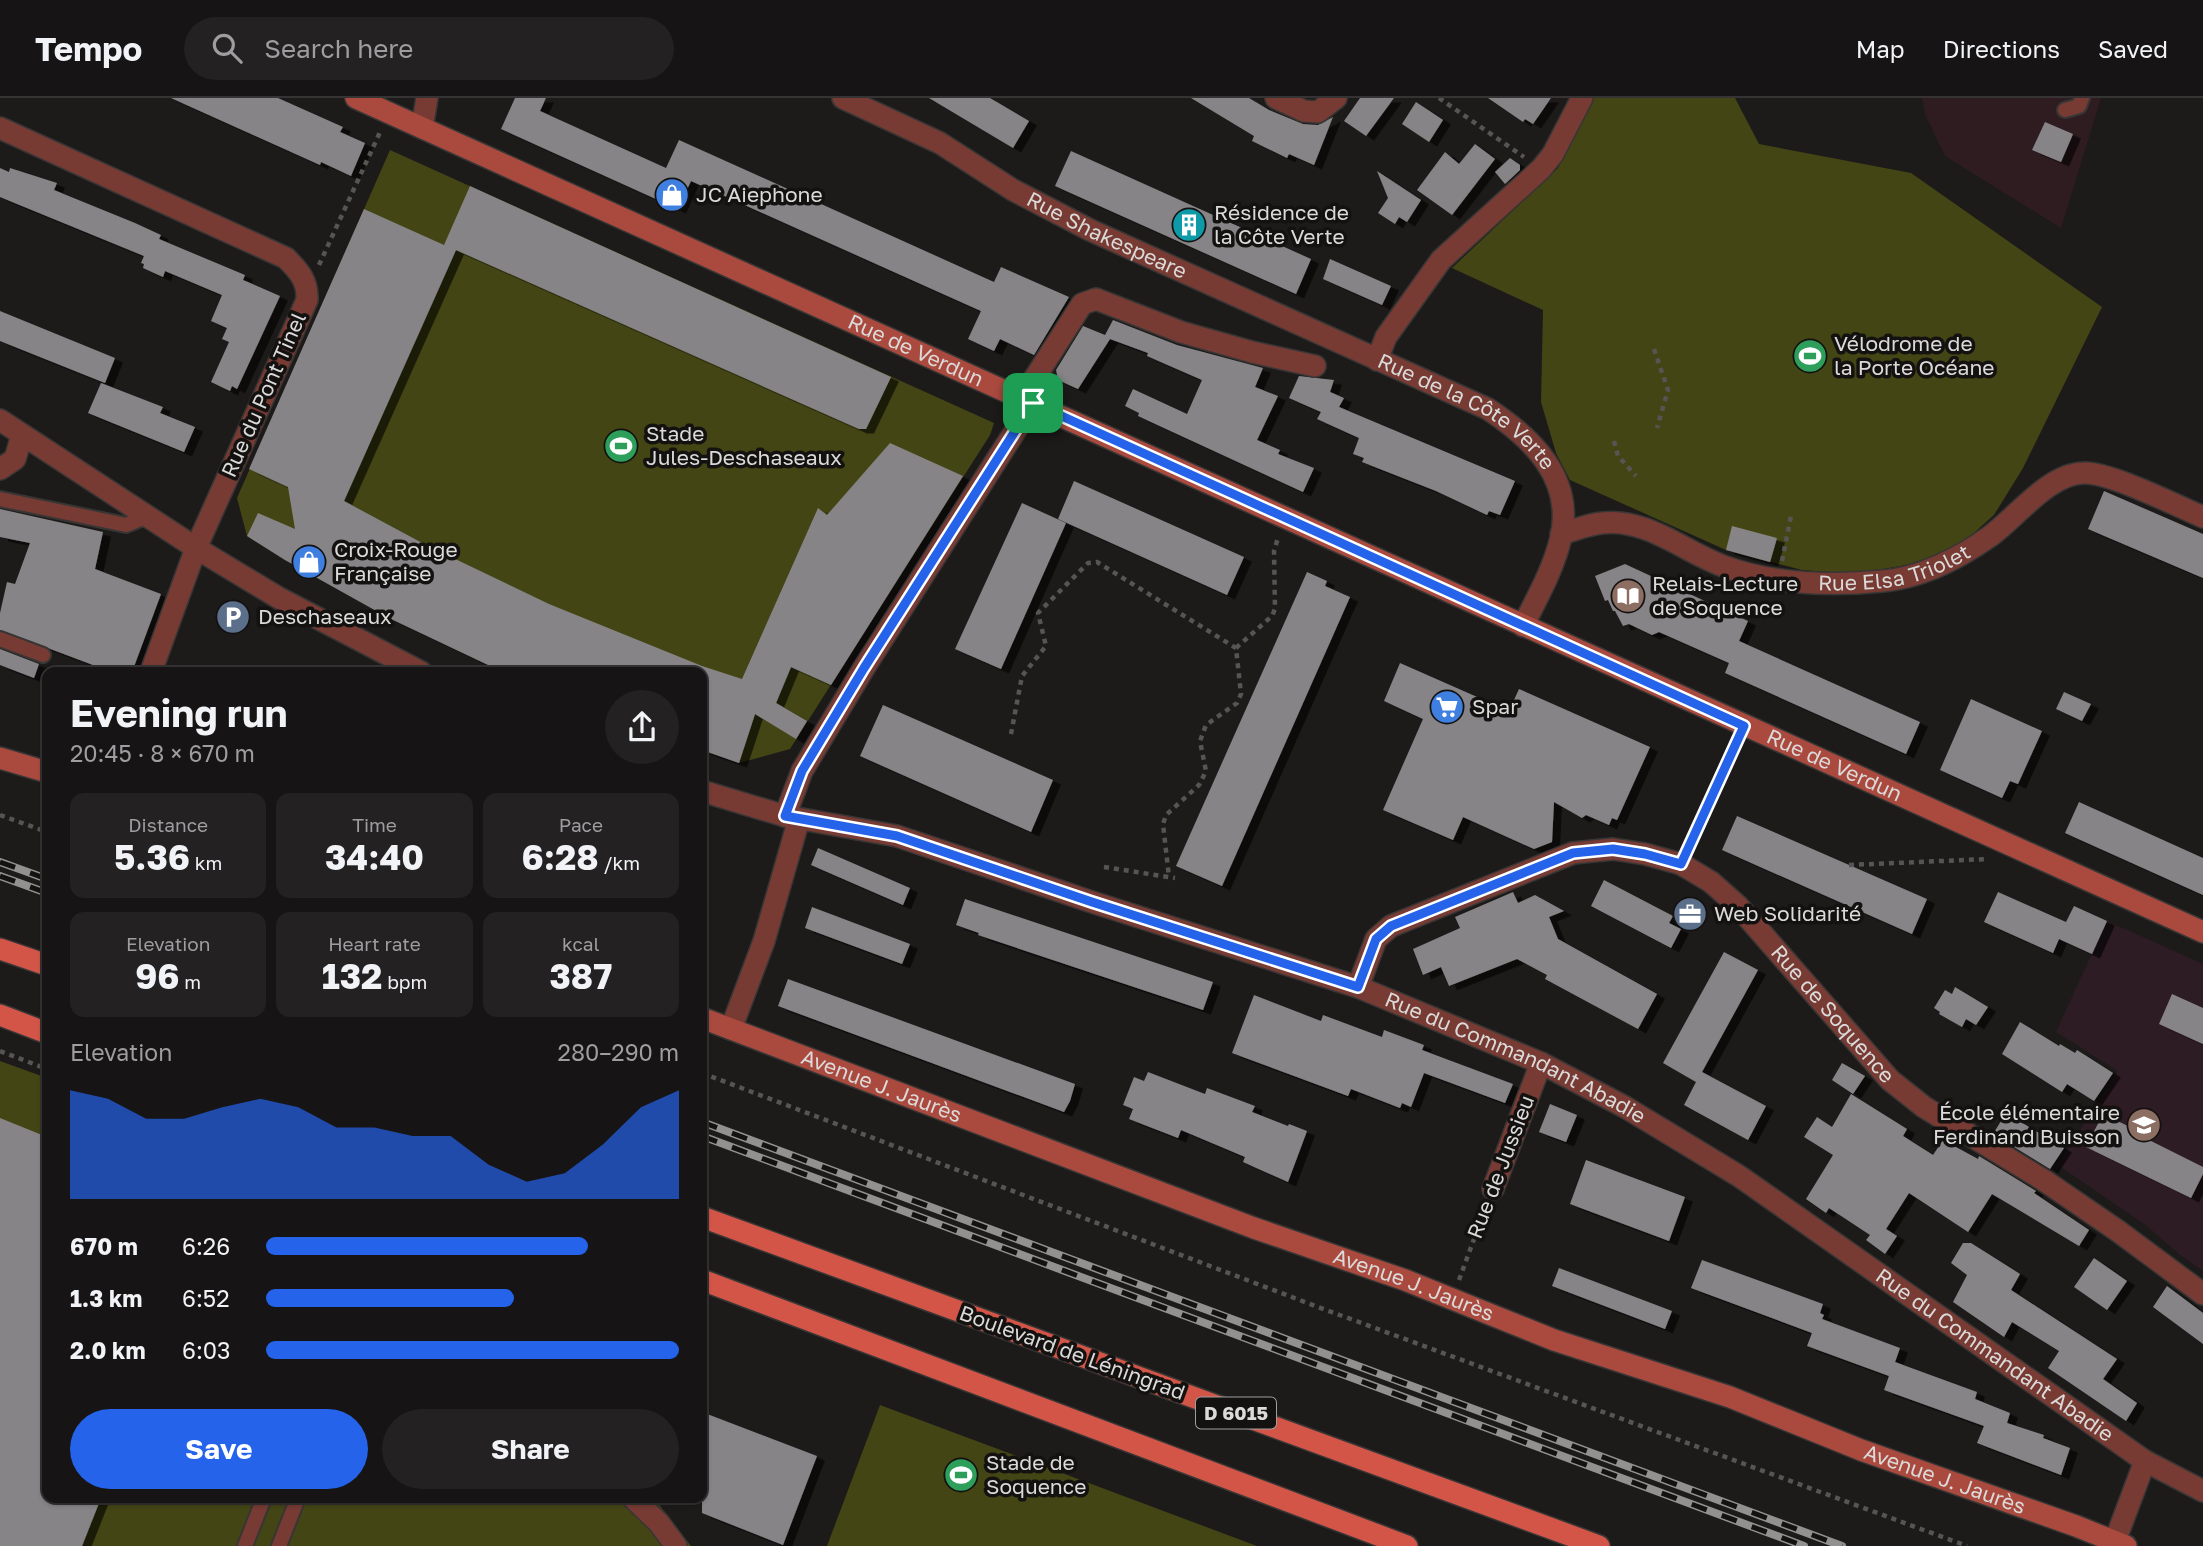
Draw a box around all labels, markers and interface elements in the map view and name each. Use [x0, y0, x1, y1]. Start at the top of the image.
search box [184, 17, 674, 80]
text: Tempo [35, 29, 142, 68]
icon: search [208, 29, 246, 67]
text: Search here [264, 33, 413, 64]
text: Map [1856, 34, 1905, 63]
text: Directions [1943, 34, 2060, 63]
text: Saved [2098, 34, 2168, 63]
shop icon: JC Aiephone [653, 176, 691, 214]
place label: JC Aiephone [696, 181, 823, 207]
street label: Rue Shakespeare [1023, 185, 1191, 284]
place label: Résidence de la Côte Verte [1214, 199, 1349, 249]
building icon: Résidence de la Côte Verte [1170, 206, 1208, 244]
street label: Rue du Pont Tinel [215, 308, 311, 481]
street label: Rue de Verdun [844, 308, 988, 392]
place label: Vélodrome de la Porte Océane [1834, 330, 1995, 380]
sports icon: Vélodrome de la Porte Océane [1791, 337, 1829, 375]
street label: Rue de la Côte Verte [1374, 347, 1561, 474]
pin [1003, 373, 1063, 433]
icon: arrive [1014, 384, 1052, 422]
place label: Stade Jules-Deschaseaux [646, 420, 842, 470]
sports icon: Stade Jules-Deschaseaux [602, 427, 640, 465]
place label: Croix-Rouge Française [334, 536, 458, 586]
street label: Rue Elsa Triolet [1818, 538, 1974, 595]
shop icon: Croix-Rouge Française [290, 543, 328, 581]
place label: Relais-Lecture de Soquence [1652, 570, 1798, 620]
library icon: Relais-Lecture de Soquence [1609, 577, 1647, 615]
parking icon: Deschaseaux [214, 598, 252, 636]
place label: Deschaseaux [258, 603, 392, 629]
supermarket icon: Spar [1428, 688, 1466, 726]
text: Evening run [70, 690, 288, 735]
button: share [605, 690, 679, 764]
place label: Spar [1472, 693, 1518, 719]
street label: Rue de Verdun [1763, 723, 1907, 806]
text: 20:45 · 8 × 670 m [70, 739, 255, 767]
text: Distance [128, 813, 208, 836]
text: Time [352, 813, 397, 836]
text: Pace [559, 813, 603, 836]
text: 5.36 [114, 836, 190, 878]
text: 34:40 [325, 836, 424, 878]
text: 6:28 [522, 836, 599, 878]
text: km [190, 851, 222, 874]
text: /km [599, 851, 640, 874]
office icon: Web Solidarité [1671, 895, 1709, 933]
place label: Web Solidarité [1714, 900, 1861, 926]
text: Elevation [126, 932, 210, 955]
text: Heart rate [328, 932, 421, 955]
text: kcal [562, 932, 600, 955]
street label: Rue de Soquence [1766, 939, 1901, 1088]
text: 96 [135, 955, 180, 997]
text: 132 [322, 955, 382, 997]
text: 387 [549, 955, 612, 997]
text: m [180, 970, 201, 993]
text: bpm [382, 970, 427, 993]
street label: Rue du Commandant Abadie [1381, 986, 1651, 1129]
text: Elevation [70, 1038, 172, 1066]
text: 280–290 m [558, 1038, 679, 1066]
street label: Avenue J. Jaurès [798, 1043, 966, 1128]
street label: Rue de Jussieu [1461, 1091, 1539, 1242]
place label: École élémentaire Ferdinand Buisson [1933, 1099, 2120, 1149]
school or university icon: École élémentaire Ferdinand Buisson [2125, 1106, 2163, 1144]
text: 670 m [70, 1232, 138, 1260]
text: 6:26 [182, 1232, 230, 1260]
street label: Avenue J. Jaurès [1330, 1242, 1498, 1326]
street label: Rue du Commandant Abadie [1871, 1262, 2119, 1447]
text: 1.3 km [70, 1284, 142, 1312]
text: 6:52 [182, 1284, 230, 1312]
street label: Boulevard de Léningrad [956, 1299, 1189, 1405]
text: 2.0 km [70, 1336, 146, 1364]
text: 6:03 [182, 1336, 231, 1364]
road number: D 6015 [1196, 1398, 1276, 1428]
button: Save [70, 1409, 368, 1489]
button: Share [382, 1409, 679, 1489]
street label: Avenue J. Jaurès [1861, 1438, 2029, 1519]
place label: Stade de Soquence [986, 1449, 1086, 1499]
sports icon: Stade de Soquence [942, 1456, 980, 1494]

